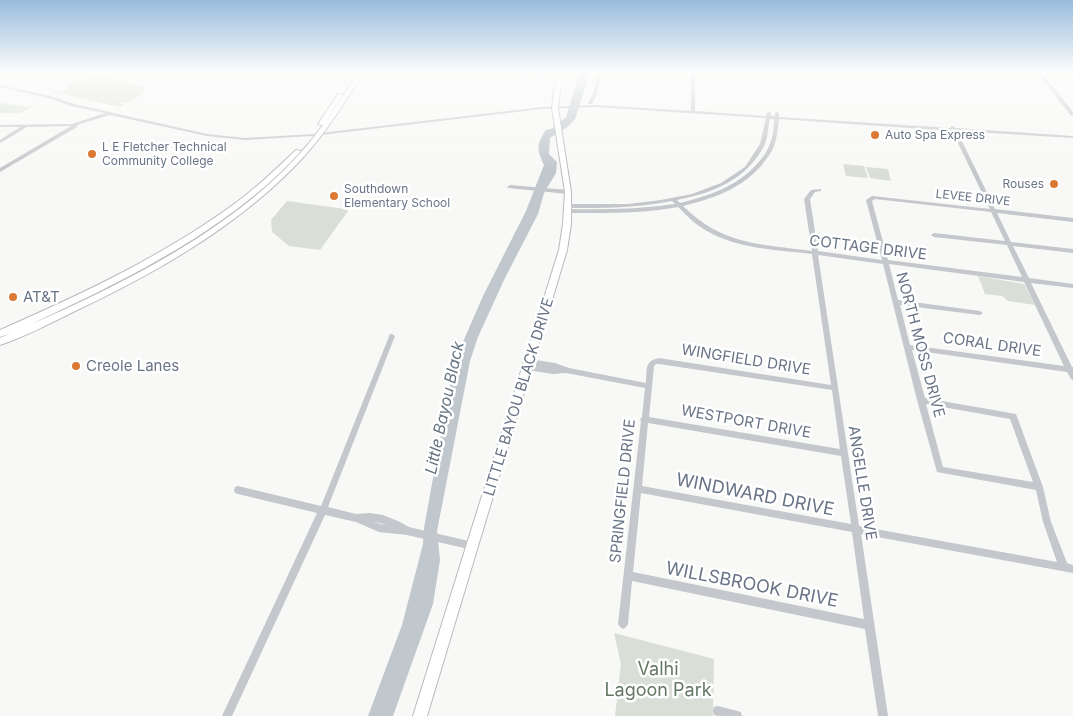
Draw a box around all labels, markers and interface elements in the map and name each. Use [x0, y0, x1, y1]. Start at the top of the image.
place label: Auto Spa Express [885, 128, 985, 142]
marker: Auto Spa Express [869, 129, 881, 141]
place label: L E Fletcher Technical Community College [102, 140, 227, 168]
marker: L E Fletcher Technical Community College [86, 148, 98, 160]
place label: Rouses [1002, 177, 1044, 191]
marker: Rouses [1048, 178, 1060, 190]
place label: Southdown Elementary School [344, 182, 450, 210]
street label: LEVEE DRIVE [935, 187, 1011, 209]
marker: Southdown Elementary School [328, 190, 340, 202]
street label: COTTAGE DRIVE [808, 232, 928, 264]
street label: NORTH MOSS DRIVE [892, 270, 948, 420]
place label: AT&T [23, 288, 60, 306]
marker: AT&T [7, 291, 19, 303]
street label: LITTLE BAYOU BLACK DRIVE [480, 296, 558, 498]
street label: CORAL DRIVE [942, 329, 1042, 361]
water label: Little Bayou Black [422, 340, 468, 476]
street label: WINGFIELD DRIVE [680, 341, 812, 379]
place label: Creole Lanes [86, 357, 179, 375]
marker: Creole Lanes [70, 360, 82, 372]
street label: WESTPORT DRIVE [680, 402, 812, 442]
street label: SPRINGFIELD DRIVE [606, 418, 640, 564]
street label: ANGELLE DRIVE [844, 424, 880, 542]
street label: WINDWARD DRIVE [674, 469, 836, 521]
street label: WILLSBROOK DRIVE [664, 558, 840, 612]
park label: Valhi Lagoon Park [604, 659, 712, 702]

